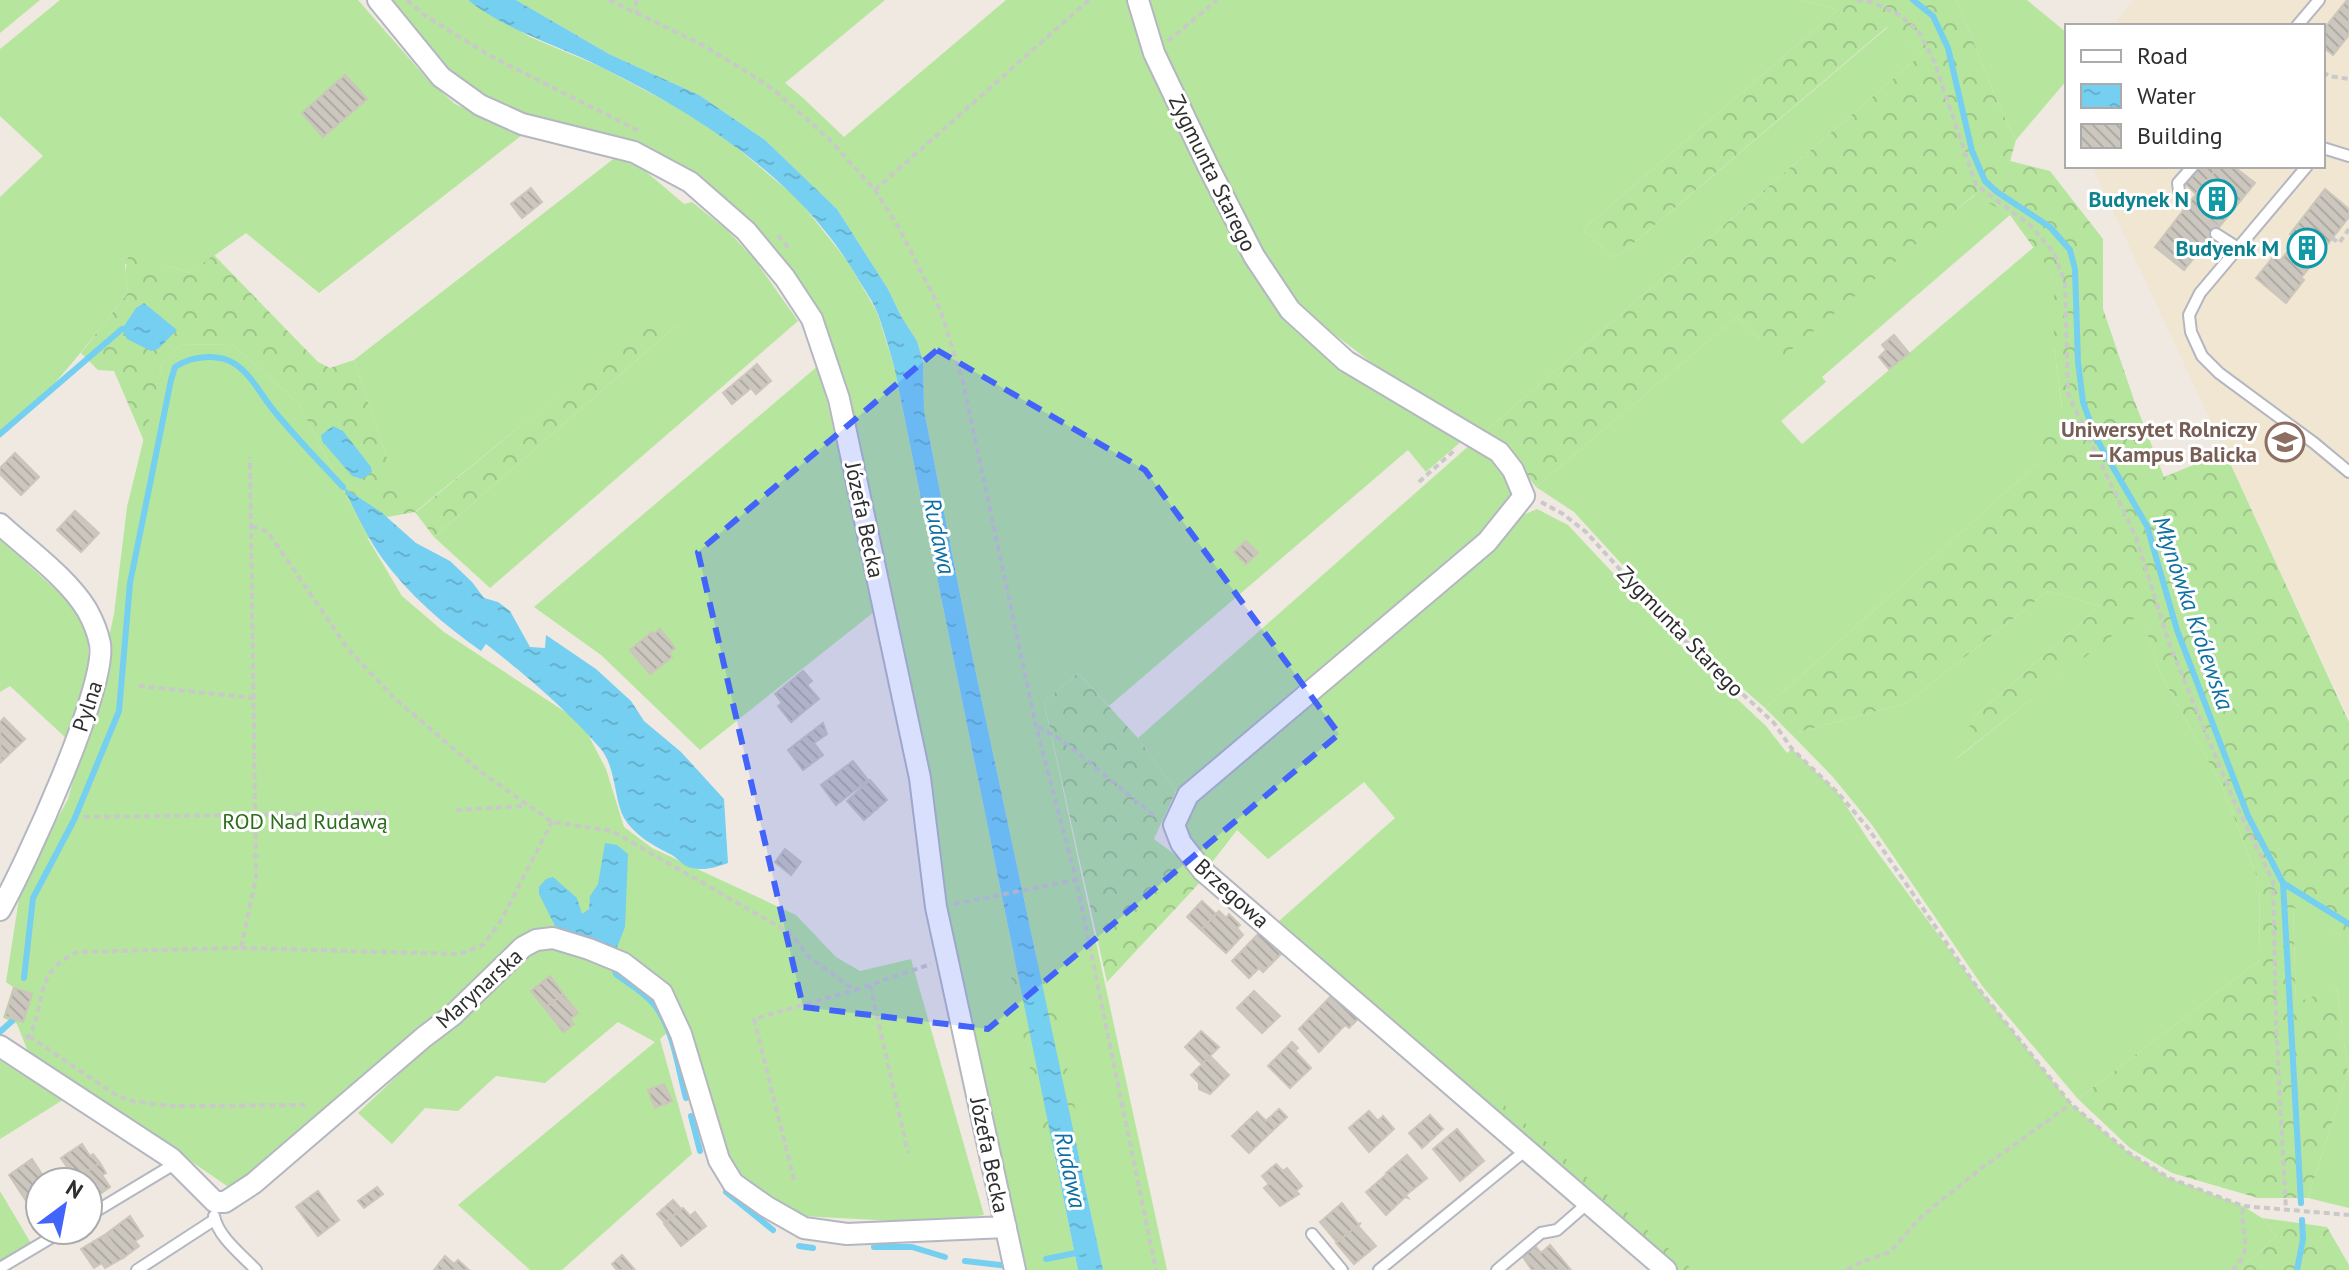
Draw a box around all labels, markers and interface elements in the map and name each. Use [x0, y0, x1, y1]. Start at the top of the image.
legend [2065, 24, 2325, 168]
text: Road [2137, 40, 2188, 71]
text: Water [2137, 80, 2196, 111]
street label: Zygmunta Starego [1163, 90, 1263, 256]
text: Building [2137, 120, 2223, 151]
building icon: Budynek N [2196, 178, 2238, 220]
place label: Budynek N [2088, 185, 2189, 213]
building icon: Budyenk M [2286, 227, 2328, 269]
place label: Budyenk M [2175, 234, 2279, 262]
place label: Uniwersytet Rolniczy — Kampus Balicka [2061, 415, 2257, 468]
school or university icon: Uniwersytet Rolniczy — Kampus Balicka [2264, 421, 2306, 463]
street label: Józefa Becka [839, 459, 891, 580]
water label: Rudawa [916, 495, 963, 577]
water label: Młynówka Królewska [2146, 512, 2241, 714]
street label: Zygmunta Starego [1611, 560, 1751, 702]
street label: Pylna [66, 677, 108, 735]
park label: ROD Nad Rudawą [222, 807, 388, 835]
street label: Brzegowa [1189, 852, 1275, 934]
street label: Marynarska [430, 942, 528, 1034]
street label: Józefa Becka [964, 1094, 1016, 1215]
water label: Rudawa [1047, 1129, 1094, 1211]
north arrow [24, 1166, 104, 1246]
text: N [61, 1173, 88, 1205]

